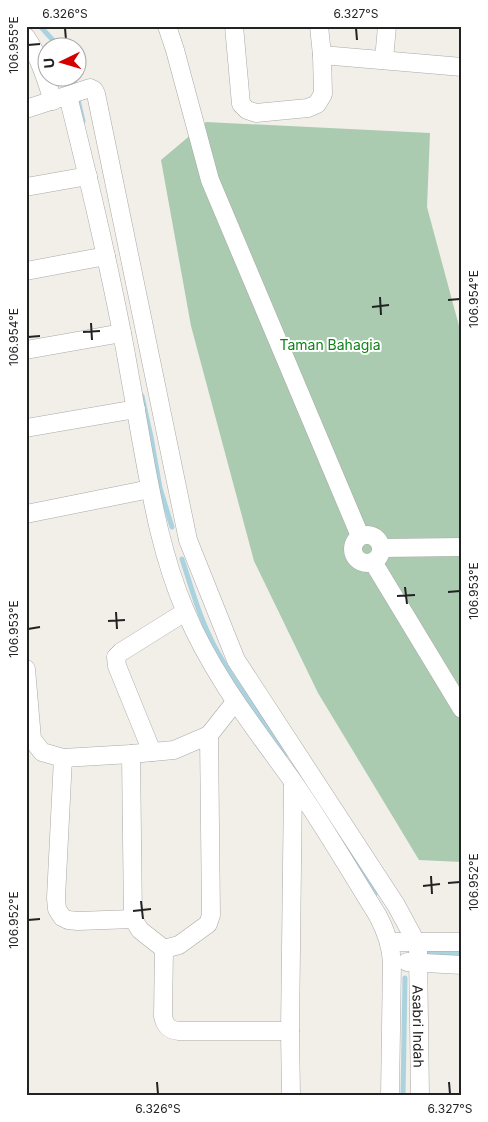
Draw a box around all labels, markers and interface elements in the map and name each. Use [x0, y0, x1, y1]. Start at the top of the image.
text: 6.326°S [42, 6, 88, 21]
text: 6.327°S [334, 6, 379, 21]
text: 106.955°E [6, 16, 21, 74]
north arrow [38, 38, 88, 88]
text: U [40, 57, 57, 69]
text: 106.954°E [466, 270, 481, 328]
text: 106.954°E [6, 308, 21, 366]
park label: Taman Bahagia [279, 336, 381, 353]
text: 106.953°E [466, 562, 481, 620]
text: 106.953°E [6, 600, 21, 658]
text: 106.952°E [466, 853, 481, 911]
text: 106.952°E [6, 891, 21, 949]
street label: Asabri Indah [410, 984, 428, 1068]
text: 6.326°S [135, 1101, 181, 1116]
text: 6.327°S [428, 1101, 473, 1116]

